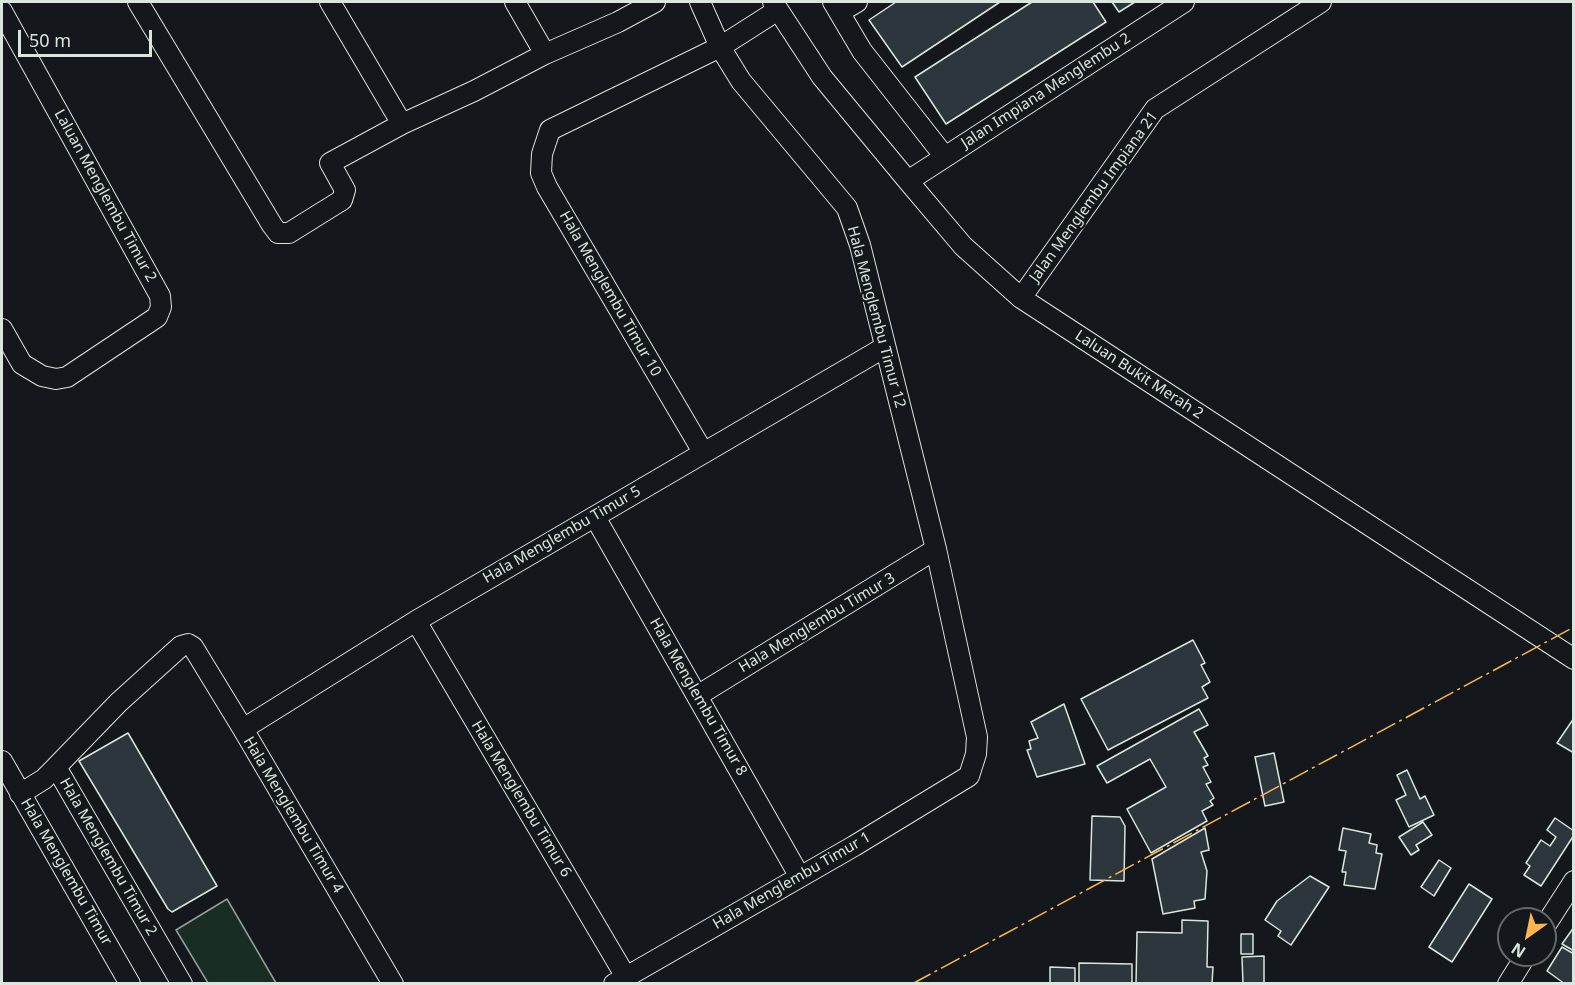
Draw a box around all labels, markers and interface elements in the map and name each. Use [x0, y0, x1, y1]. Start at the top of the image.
scale bar [21, 18, 154, 56]
text: 50 m [29, 28, 71, 52]
street label: Jalan Impiana Menglembu 2 [958, 30, 1134, 152]
street label: Laluan Menglembu Timur 2 [50, 107, 160, 285]
street label: Jalan Menglembu Impiana 21 [1026, 108, 1162, 286]
street label: Hala Menglembu Timur 10 [555, 208, 665, 380]
street label: Hala Menglembu Timur 12 [843, 224, 909, 410]
street label: Laluan Bukit Merah 2 [1071, 327, 1207, 423]
street label: Hala Menglembu Timur 5 [480, 482, 644, 588]
street label: Hala Menglembu Timur 3 [736, 569, 898, 677]
street label: Hala Menglembu Timur 8 [645, 615, 751, 779]
street label: Hala Menglembu Timur 6 [467, 718, 575, 880]
street label: Hala Menglembu Timur 4 [239, 734, 347, 896]
street label: Hala Menglembu Timur 2 [55, 775, 161, 939]
street label: Hala Menglembu Timur [17, 795, 115, 949]
street label: Hala Menglembu Timur 1 [710, 828, 874, 934]
north arrow [1497, 907, 1557, 967]
text: N [1507, 938, 1530, 963]

